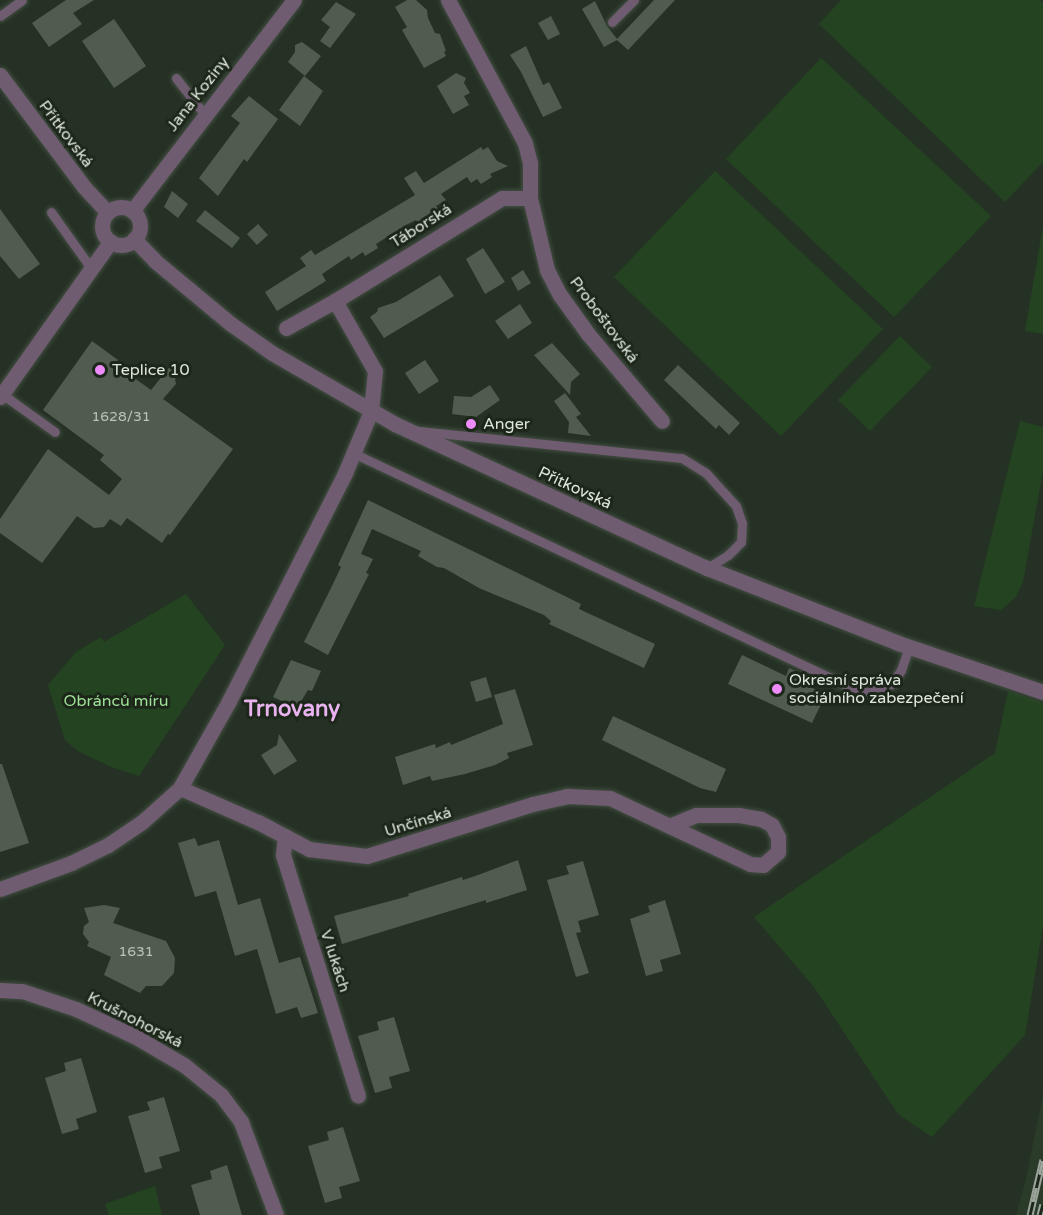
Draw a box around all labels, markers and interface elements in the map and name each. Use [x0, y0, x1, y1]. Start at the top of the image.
street label: Jana Koziny [163, 53, 233, 135]
street label: Přítkovská [35, 97, 97, 171]
street label: Táborská [387, 200, 455, 252]
street label: Proboštovská [565, 273, 643, 367]
place label: Teplice 10 [112, 360, 190, 380]
marker: Teplice 10 [93, 363, 107, 377]
house number: 1628/31 [92, 409, 150, 425]
place label: Anger [483, 414, 530, 434]
marker: Anger [464, 417, 478, 431]
street label: Přítkovská [535, 463, 615, 513]
place label: Okresní správa sociálního zabezpečení [789, 670, 964, 708]
marker: Okresní správa sociálního zabezpečení [770, 682, 784, 696]
park label: Obránců míru [64, 691, 168, 711]
district label: Trnovany [244, 697, 340, 723]
street label: Unčínská [382, 803, 454, 841]
street label: V lukách [316, 927, 354, 995]
house number: 1631 [118, 944, 154, 960]
street label: Krušnohorská [84, 988, 186, 1052]

